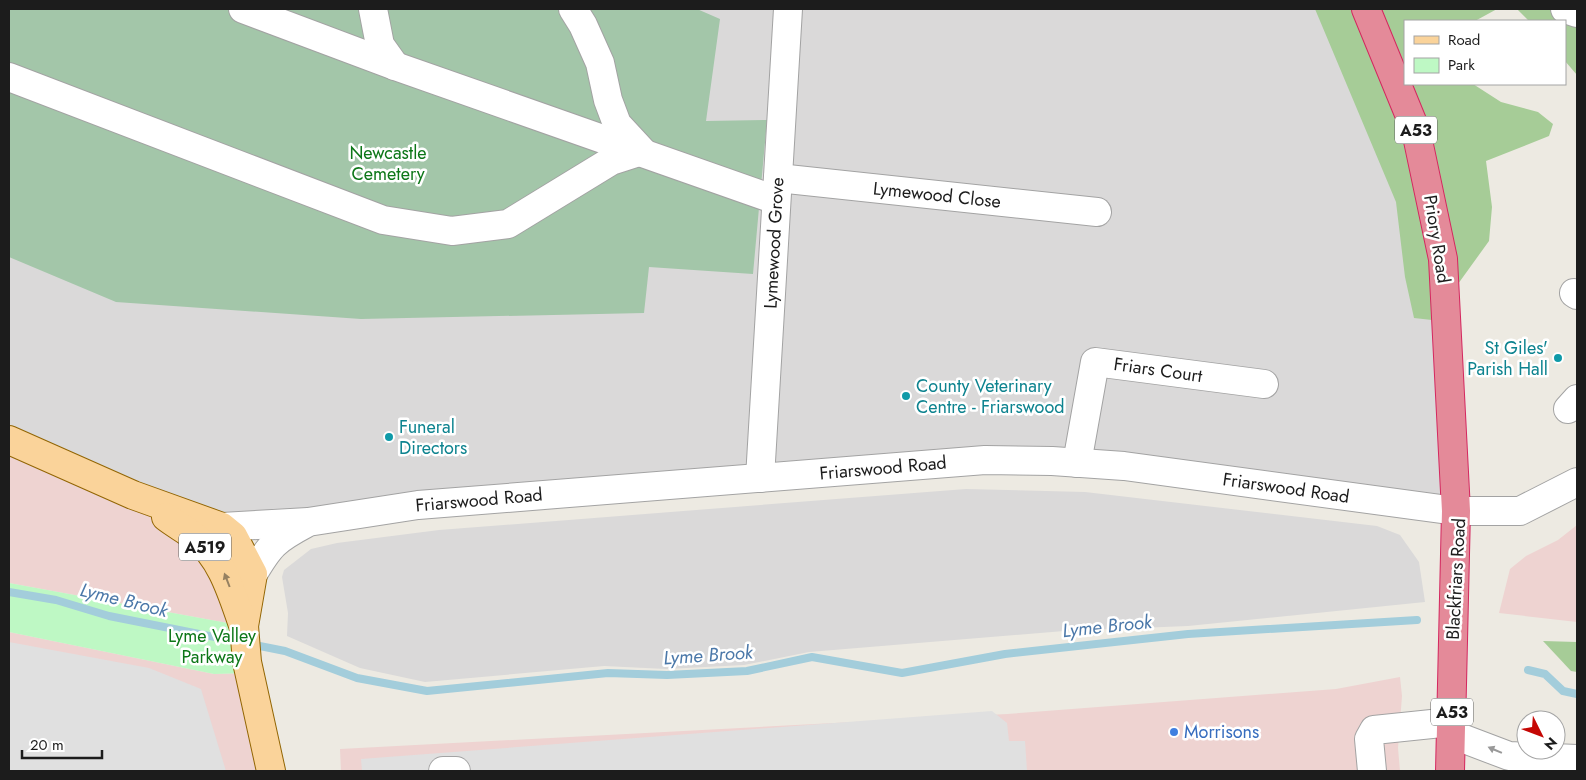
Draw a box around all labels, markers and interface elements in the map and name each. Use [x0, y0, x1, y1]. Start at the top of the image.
legend [1404, 20, 1566, 85]
text: Road [1448, 29, 1480, 51]
text: Park [1448, 54, 1475, 76]
road number: A53 [1395, 116, 1437, 144]
park label: Newcastle Cemetery [349, 140, 427, 187]
street label: Lymewood Close [872, 175, 1002, 215]
street label: Lymewood Grove [758, 177, 790, 309]
street label: Priory Road [1417, 193, 1457, 285]
place label: St Giles' Parish Hall [1467, 335, 1548, 382]
street label: Friars Court [1112, 351, 1205, 389]
marker: St Giles' Parish Hall [1552, 352, 1564, 364]
place label: County Veterinary Centre - Friarswood [916, 373, 1065, 420]
marker: County Veterinary Centre - Friarswood [900, 390, 912, 402]
place label: Funeral Directors [399, 414, 467, 461]
marker: Funeral Directors [383, 431, 395, 443]
street label: Friarswood Road [818, 449, 948, 487]
street label: Friarswood Road [1221, 466, 1351, 510]
street label: Friarswood Road [414, 481, 544, 519]
street label: Blackfriars Road [1440, 518, 1472, 640]
road number: A519 [179, 534, 231, 560]
one-way arrow [222, 573, 230, 588]
water label: Lyme Brook [77, 576, 172, 624]
water label: Lyme Brook [1061, 608, 1154, 644]
park label: Lyme Valley Parkway [168, 623, 256, 670]
water label: Lyme Brook [662, 638, 755, 672]
road number: A53 [1431, 699, 1473, 726]
north arrow [1516, 710, 1566, 760]
place label: Morrisons [1184, 719, 1259, 745]
marker: Morrisons [1168, 726, 1180, 738]
scale bar [22, 728, 102, 760]
text: N [1540, 733, 1562, 755]
text: 20 m [30, 734, 64, 756]
one-way arrow [1487, 746, 1502, 754]

